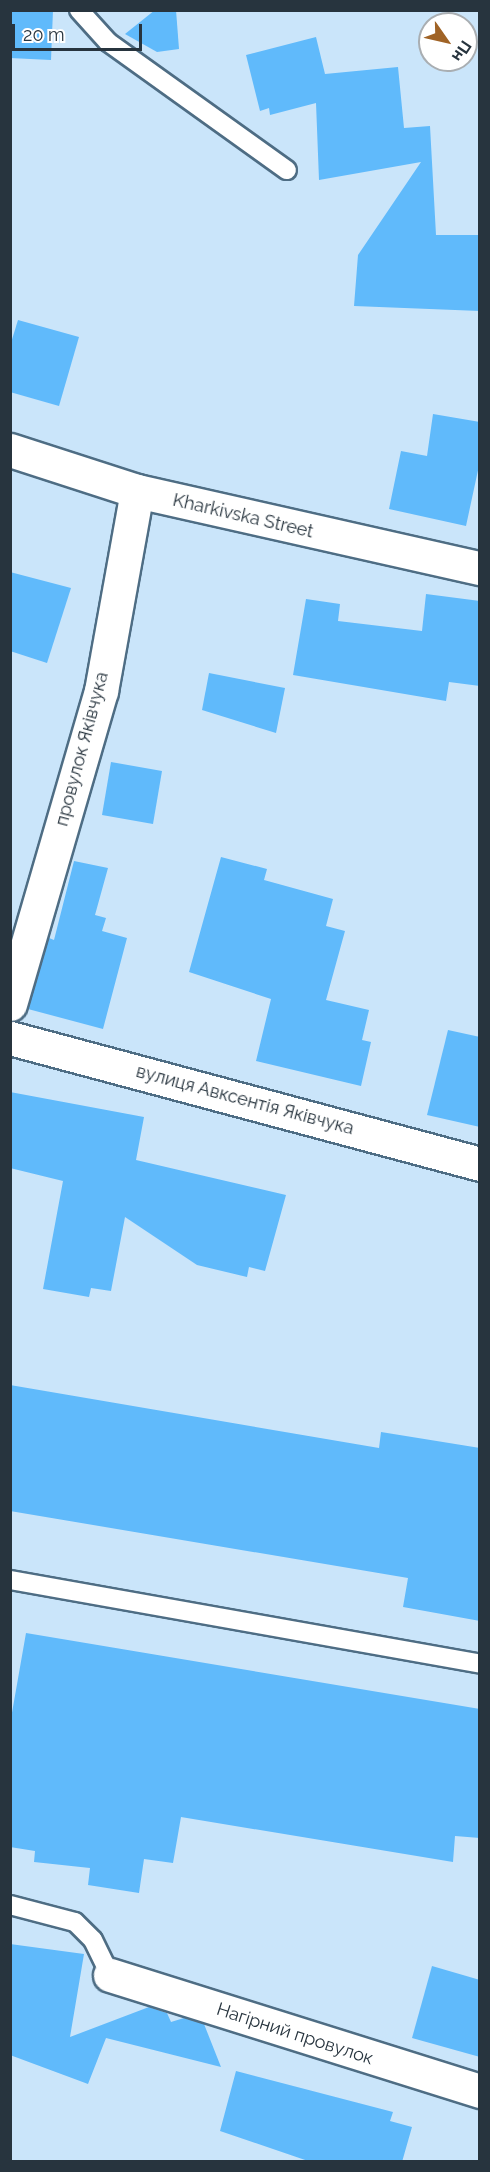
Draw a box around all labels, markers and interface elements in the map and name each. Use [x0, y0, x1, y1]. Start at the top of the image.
scale bar [15, 12, 146, 50]
north arrow [418, 12, 478, 72]
text: 20 m [23, 24, 65, 45]
text: Пн [448, 37, 476, 65]
street label: Kharkivska Street [171, 489, 315, 543]
street label: провулок Яківчука [51, 669, 113, 829]
street label: вулиця Авксентія Яківчука [133, 1060, 357, 1140]
street label: Нагірний провулок [214, 1998, 376, 2070]

